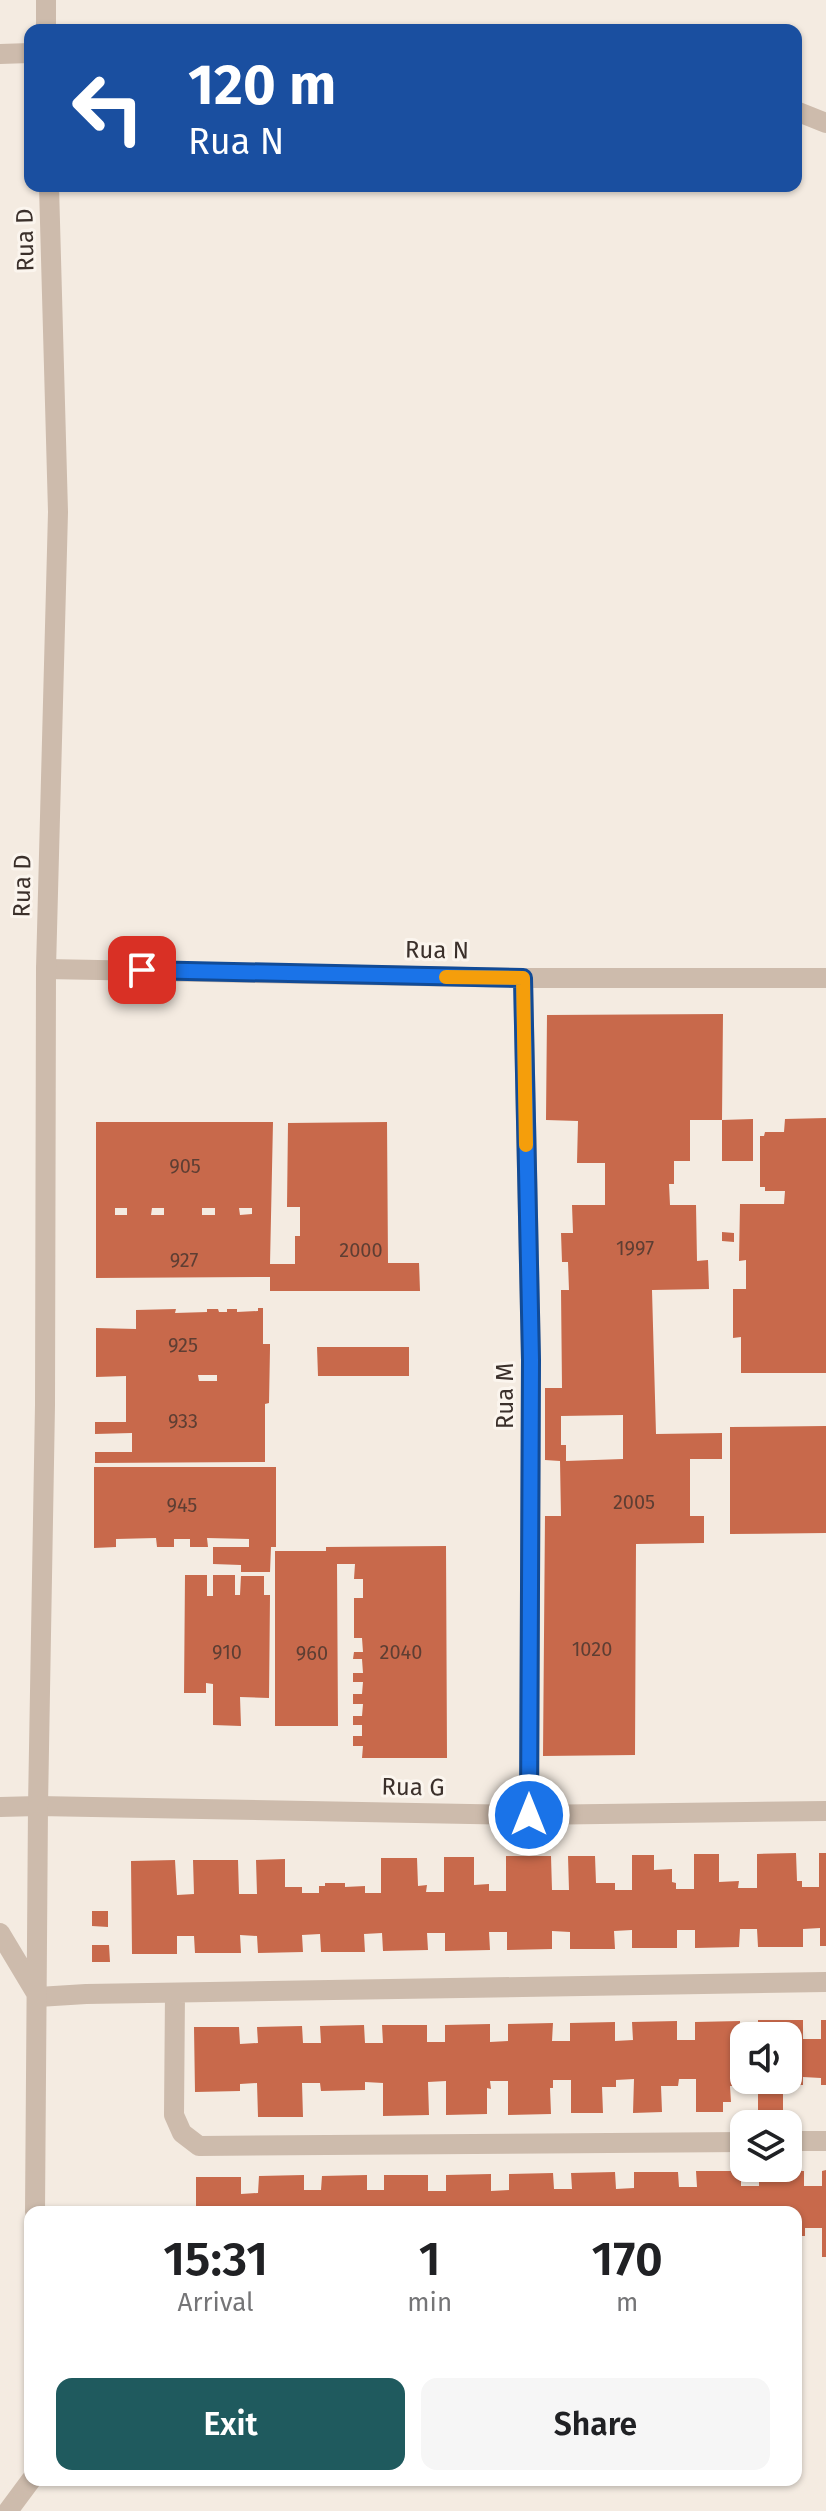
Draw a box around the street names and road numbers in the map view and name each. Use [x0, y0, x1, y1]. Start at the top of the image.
street label: Rua D [10, 208, 40, 272]
street label: Rua D [7, 854, 37, 918]
street label: Rua N [405, 935, 469, 965]
street label: Rua M [491, 1363, 519, 1429]
street label: Rua G [381, 1772, 445, 1802]

